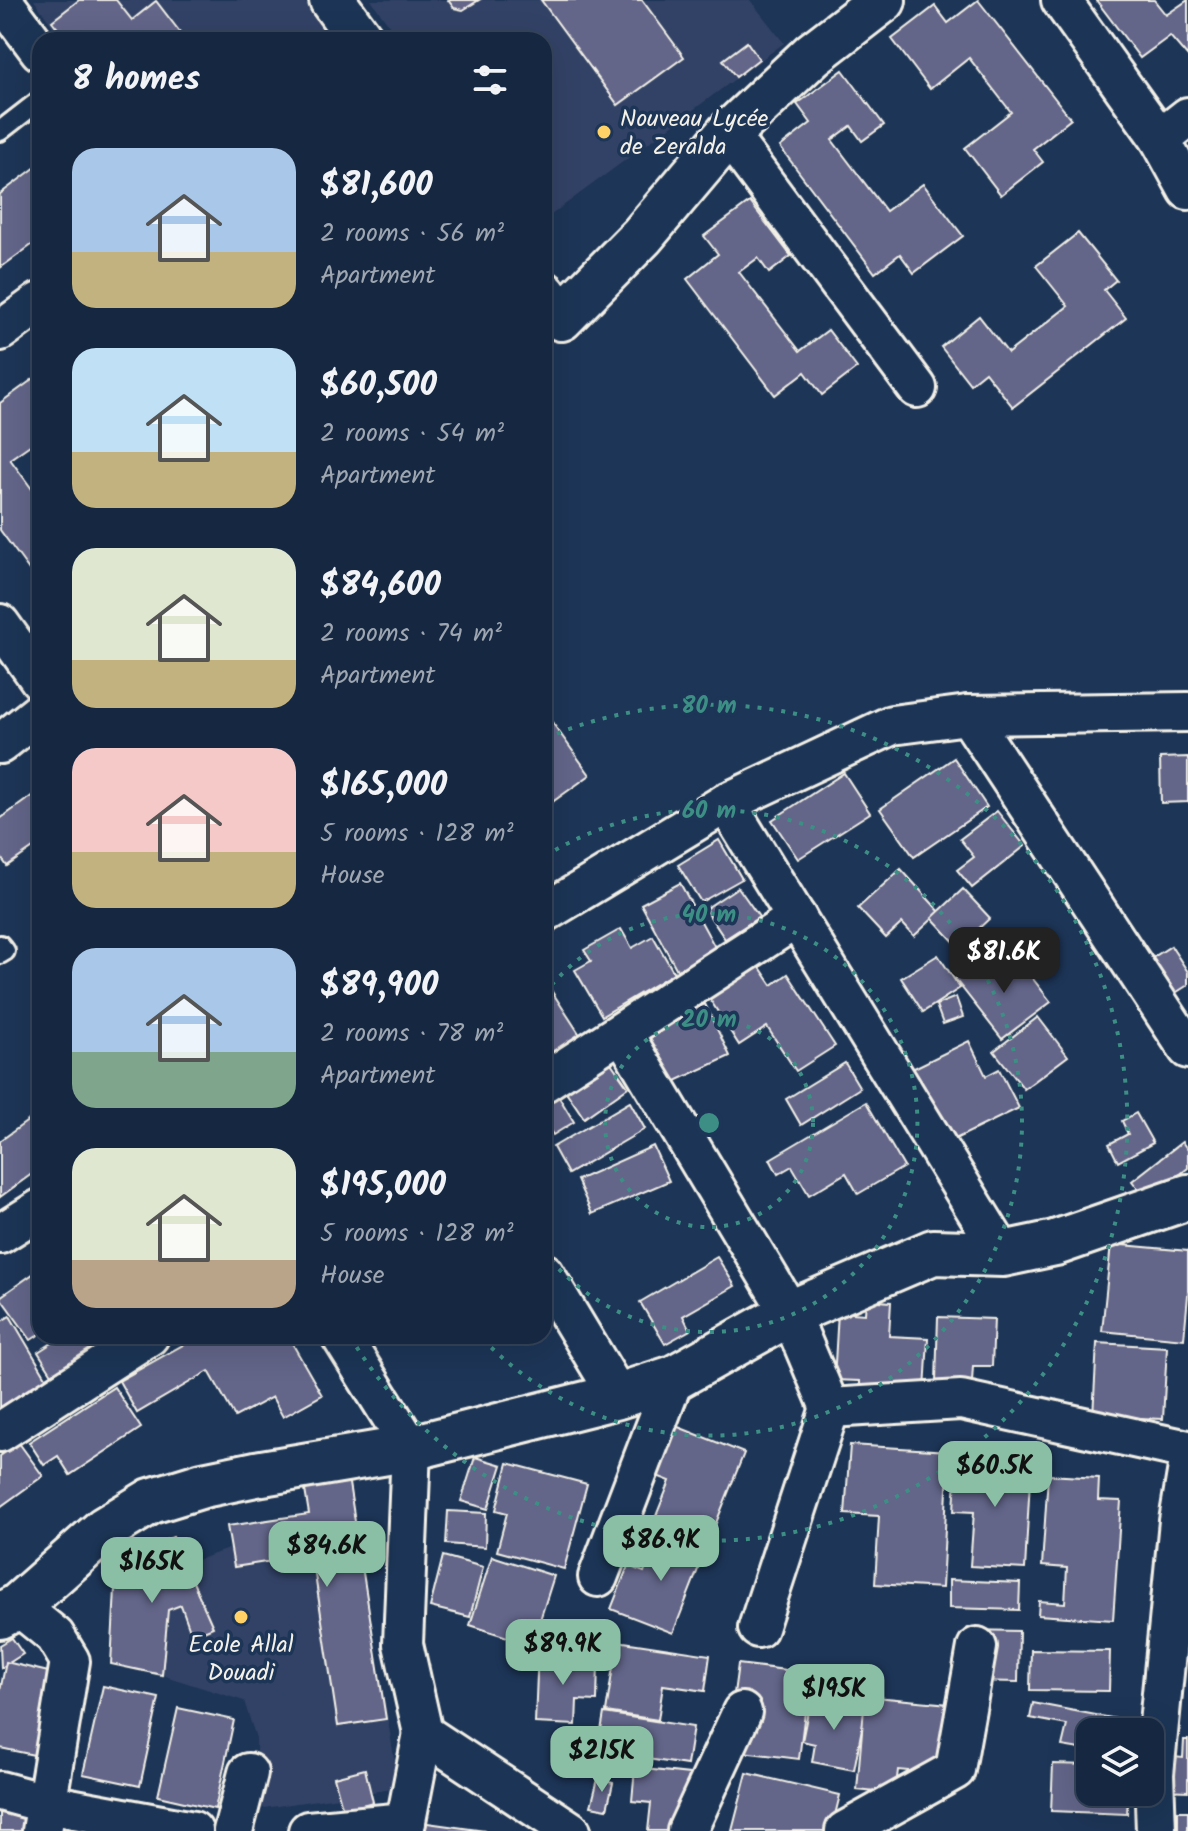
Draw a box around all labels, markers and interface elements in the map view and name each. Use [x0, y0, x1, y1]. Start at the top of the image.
text: 8 homes [72, 53, 200, 107]
icon: filters [468, 58, 512, 102]
place label: Nouveau Lycée de Zeralda [620, 100, 769, 167]
marker: Nouveau Lycée de Zeralda [595, 123, 613, 141]
text: $81,600 [320, 159, 433, 213]
icon: home [136, 180, 232, 276]
text: 2 rooms · 56 m² [320, 213, 504, 255]
text: Apartment [320, 255, 435, 297]
text: $60,500 [320, 359, 437, 413]
icon: home [136, 380, 232, 476]
text: 2 rooms · 54 m² [320, 413, 504, 455]
text: Apartment [320, 455, 435, 497]
text: $84,600 [320, 559, 441, 613]
icon: home [136, 580, 232, 676]
text: 2 rooms · 74 m² [320, 613, 502, 655]
text: Apartment [320, 655, 435, 697]
text: 80 m [681, 687, 737, 726]
text: $165,000 [320, 759, 447, 813]
icon: home [136, 780, 232, 876]
text: 60 m [682, 792, 736, 831]
text: 5 rooms · 128 m² [320, 813, 513, 855]
text: House [320, 855, 384, 897]
text: 40 m [682, 896, 736, 935]
pin: $81.6K [939, 927, 1069, 995]
text: $81.6K [967, 932, 1041, 974]
text: $89,900 [320, 959, 438, 1013]
icon: home [136, 980, 232, 1076]
text: 20 m [681, 1001, 737, 1040]
text: 2 rooms · 78 m² [320, 1013, 503, 1055]
text: Apartment [320, 1055, 435, 1097]
centre of rings [695, 1109, 723, 1137]
text: $195,000 [320, 1159, 446, 1213]
icon: home [136, 1180, 232, 1276]
text: 5 rooms · 128 m² [320, 1213, 513, 1255]
text: House [320, 1255, 384, 1297]
pin: $60.5K [930, 1441, 1060, 1509]
text: $60.5K [956, 1446, 1034, 1488]
pin: $86.9K [596, 1515, 726, 1583]
text: $86.9K [621, 1520, 701, 1562]
pin: $84.6K [262, 1521, 392, 1589]
text: $84.6K [287, 1526, 367, 1568]
pin: $165K [96, 1537, 208, 1605]
text: $165K [119, 1542, 185, 1584]
marker: Ecole Allal Douadi [232, 1608, 250, 1626]
pin: $89.9K [498, 1619, 628, 1687]
text: $89.9K [524, 1624, 602, 1666]
place label: Ecole Allal Douadi [188, 1626, 294, 1693]
pin: $195K [778, 1664, 890, 1732]
text: $195K [801, 1669, 867, 1711]
map controls [1076, 1718, 1164, 1806]
button: layers [1076, 1718, 1164, 1806]
pin: $215K [546, 1726, 658, 1794]
text: $215K [568, 1731, 636, 1773]

